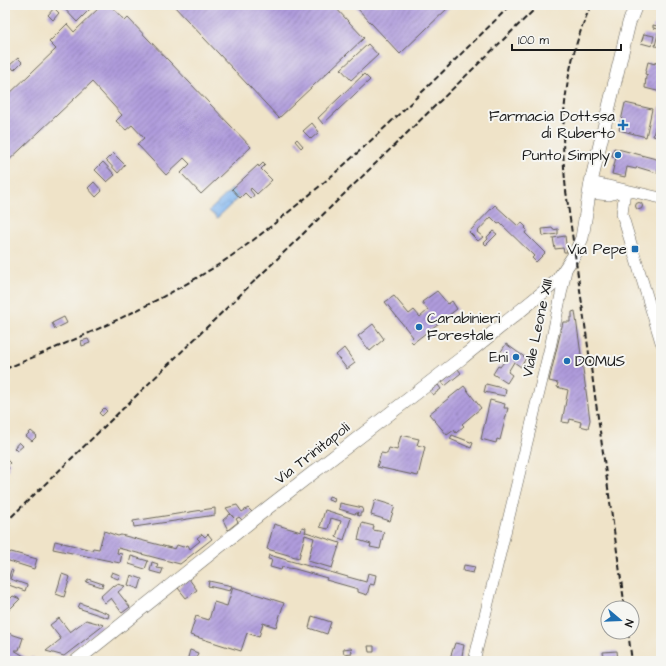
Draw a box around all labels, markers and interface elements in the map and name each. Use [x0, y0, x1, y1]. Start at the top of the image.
scale bar [512, 26, 621, 52]
text: 100 m [518, 32, 549, 49]
place label: Farmacia Dott.ssa di Ruberto [489, 106, 616, 144]
marker: Farmacia Dott.ssa di Ruberto [618, 120, 628, 130]
place label: Punto Simply [522, 145, 610, 167]
marker: Punto Simply [613, 150, 623, 160]
place label: Via Pepe [568, 239, 627, 260]
marker: Via Pepe [630, 244, 640, 254]
street label: Viale Leone XIII [517, 277, 558, 379]
place label: Carabinieri Forestale [427, 308, 501, 346]
marker: Carabinieri Forestale [414, 322, 424, 332]
place label: Eni [489, 347, 509, 368]
place label: DOMUS [575, 351, 626, 372]
marker: Eni [511, 352, 521, 362]
marker: DOMUS [562, 356, 572, 366]
street label: Via Trinitapoli [270, 417, 355, 489]
north arrow [600, 600, 640, 640]
text: N [621, 617, 637, 629]

